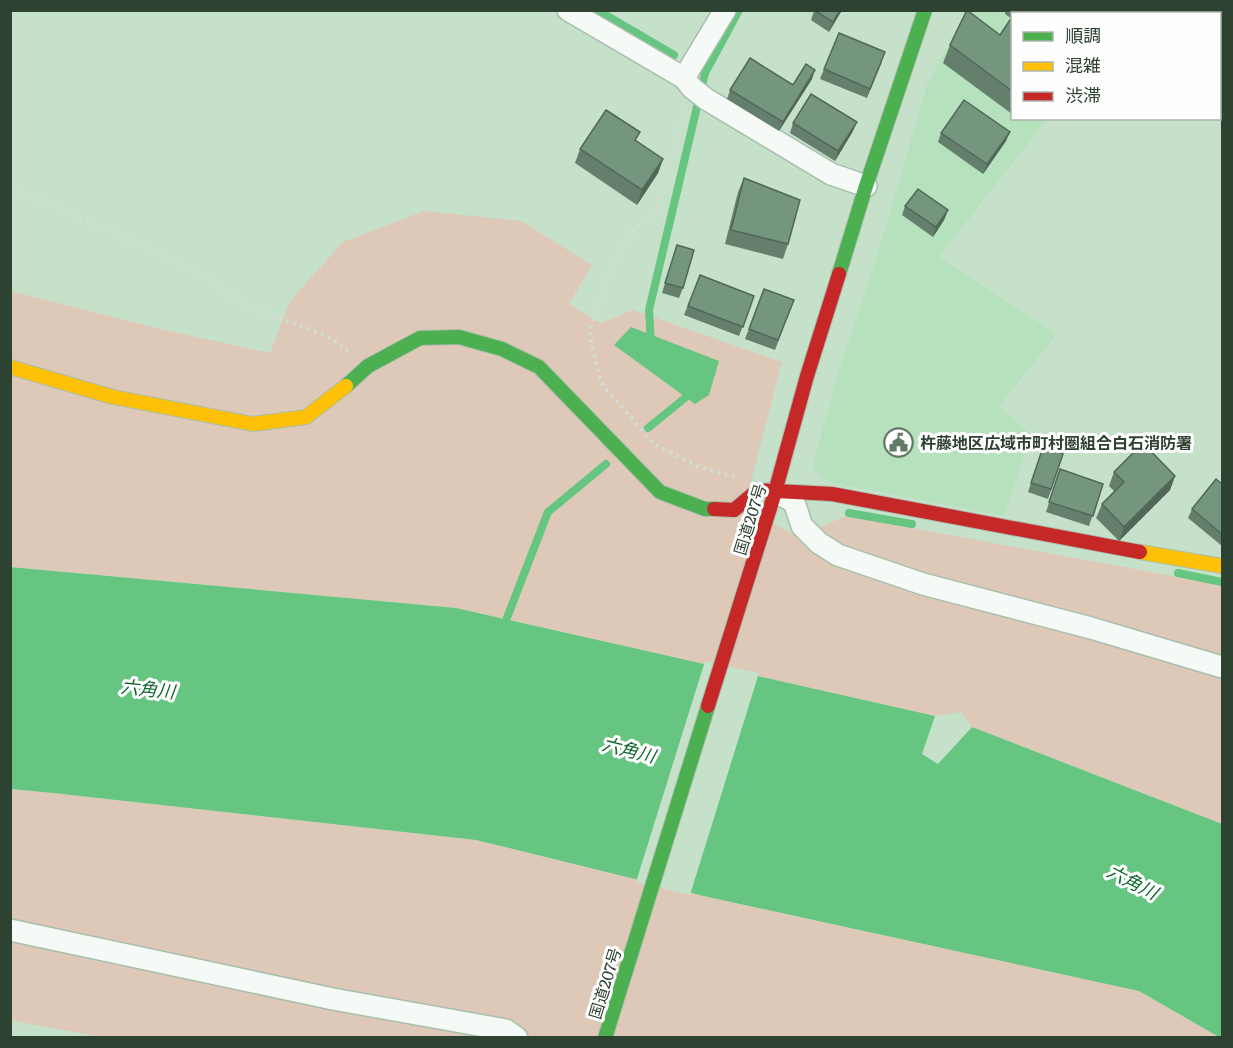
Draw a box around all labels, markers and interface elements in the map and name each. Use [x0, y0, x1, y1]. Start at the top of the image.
legend [1011, 12, 1221, 120]
text: 順調 [1065, 21, 1101, 48]
text: 混雑 [1065, 51, 1101, 78]
text: 渋滞 [1065, 81, 1101, 108]
public building icon: 杵藤地区広域市町村圏組合白石消防署 [883, 426, 915, 458]
place label: 杵藤地区広域市町村圏組合白石消防署 [920, 430, 1192, 454]
street label: 国道207号 [727, 480, 771, 558]
water label: 六角川 [120, 672, 178, 704]
water label: 六角川 [600, 729, 660, 769]
water label: 六角川 [1103, 857, 1165, 906]
street label: 国道207号 [582, 944, 626, 1022]

